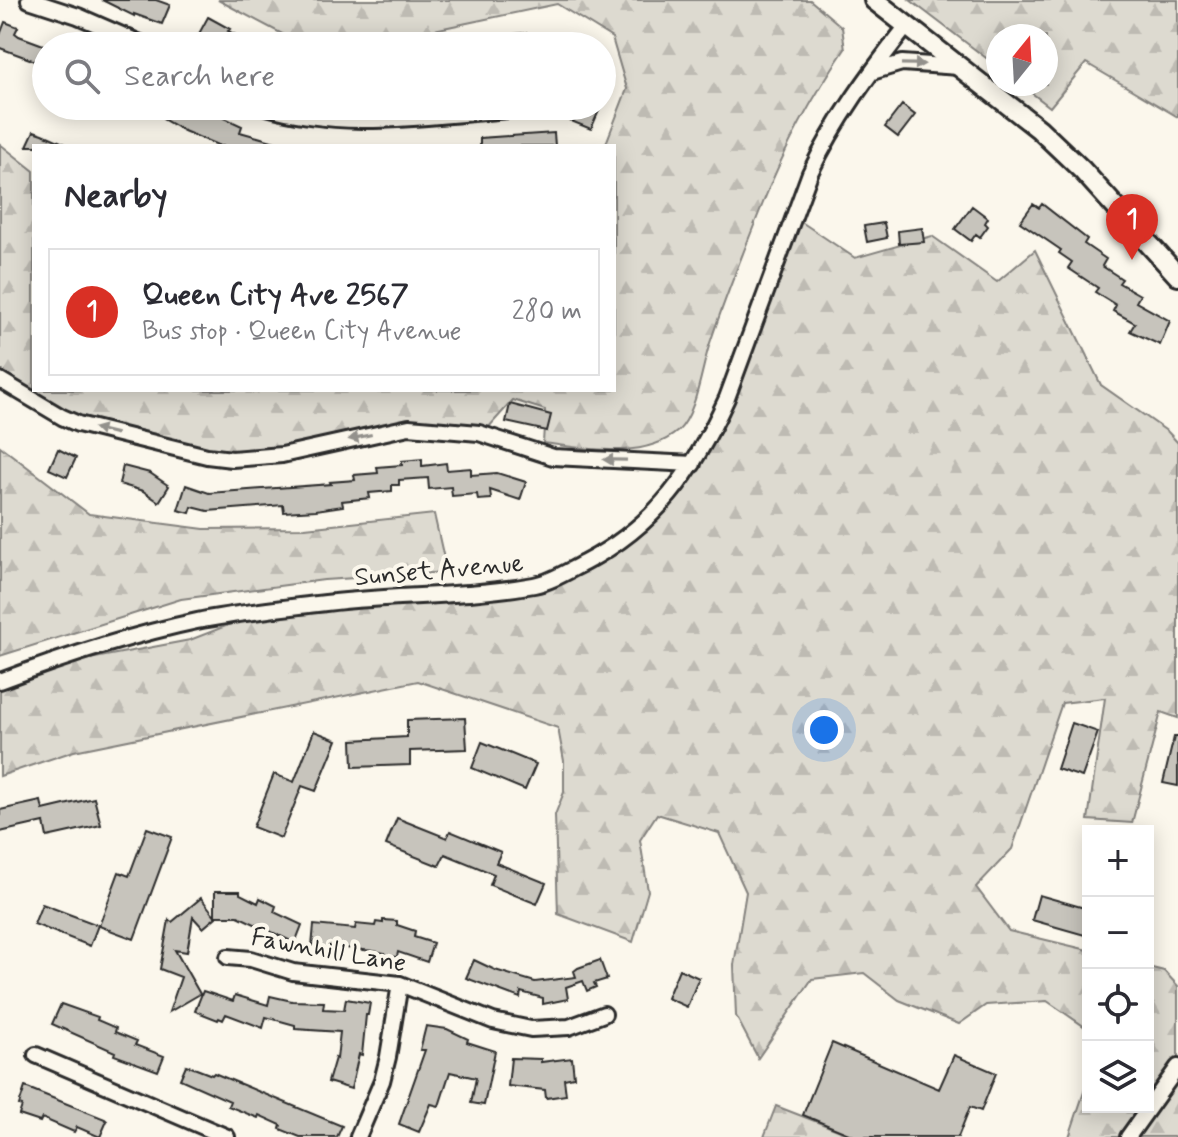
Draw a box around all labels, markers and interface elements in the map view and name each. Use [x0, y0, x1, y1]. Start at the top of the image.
north arrow [986, 24, 1058, 96]
search box [32, 32, 616, 120]
icon: search [60, 54, 104, 98]
text: Search here [124, 57, 275, 96]
one-way arrow [900, 57, 926, 70]
text: Nearby [64, 174, 168, 219]
pin: 1 [1106, 194, 1158, 260]
text: Queen City Ave 2567 [142, 276, 409, 315]
text: 1 [86, 295, 98, 329]
text: 280 m [512, 295, 582, 329]
text: Bus stop · Queen City Avenue [142, 315, 461, 349]
one-way arrow [93, 424, 118, 436]
one-way arrow [347, 431, 372, 444]
one-way arrow [602, 454, 627, 467]
street label: Sunset Avenue [353, 547, 525, 595]
your location [804, 710, 844, 750]
map controls [1082, 825, 1154, 1113]
button: + [1082, 825, 1154, 897]
button: − [1082, 897, 1154, 969]
street label: Fawnhill Lane [249, 921, 409, 981]
button: locate [1082, 969, 1154, 1041]
button: layers [1082, 1041, 1154, 1113]

